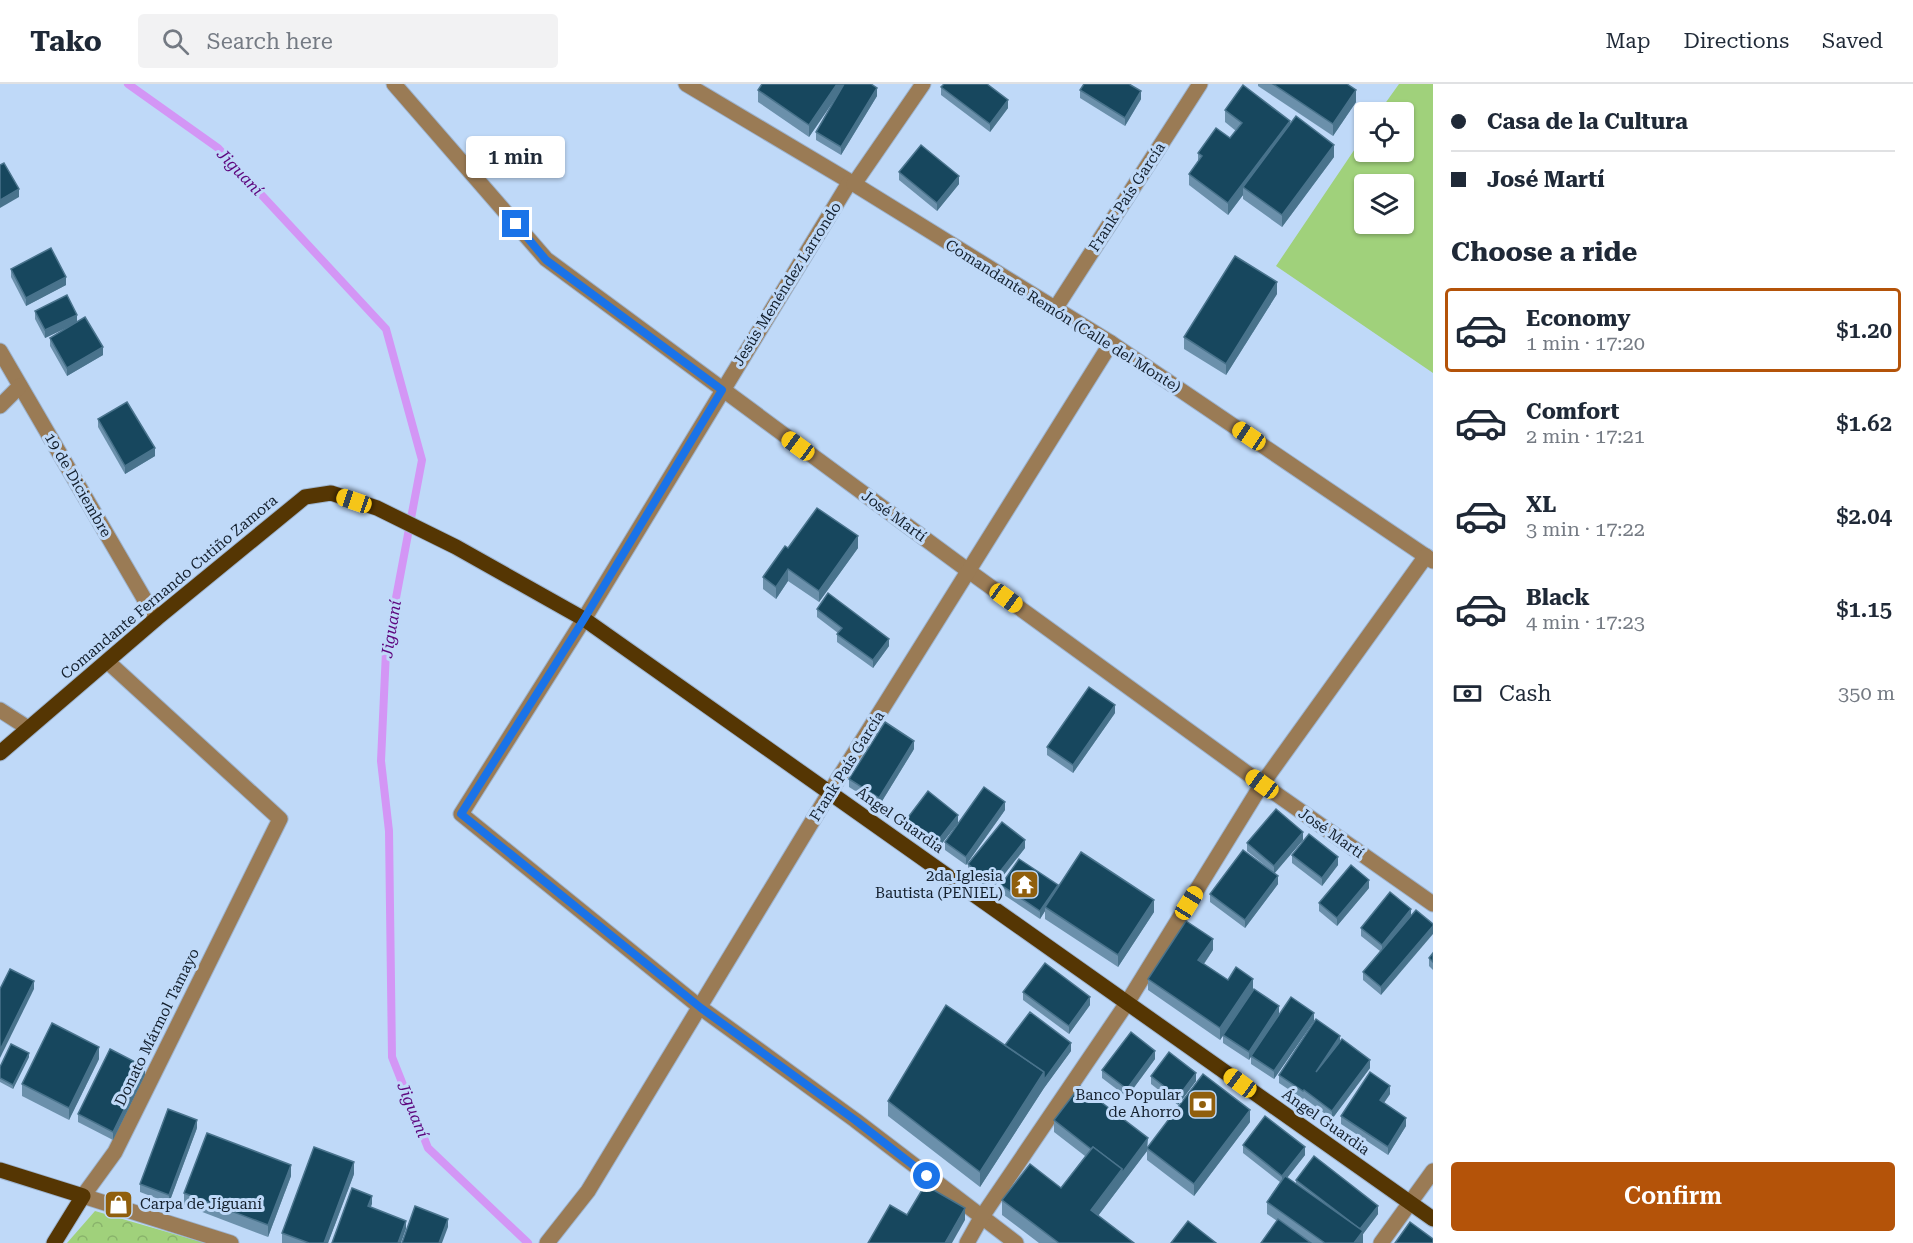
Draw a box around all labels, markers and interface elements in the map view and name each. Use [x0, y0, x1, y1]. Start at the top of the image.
search box [138, 14, 558, 68]
text: Tako [30, 25, 102, 58]
icon: search [159, 25, 192, 58]
text: Search here [207, 29, 333, 54]
text: Map [1606, 29, 1650, 53]
text: Directions [1683, 29, 1789, 53]
text: Saved [1822, 29, 1883, 53]
map controls [1354, 102, 1414, 234]
button: locate [1354, 102, 1414, 162]
text: Casa de la Cultura [1487, 109, 1688, 134]
callout: 1 min [466, 137, 566, 179]
street label: Frank País García [1085, 139, 1169, 255]
water label: Jiguaní [212, 144, 268, 200]
text: 1 min [488, 145, 543, 169]
text: José Martí [1487, 167, 1605, 192]
button: layers [1354, 174, 1414, 234]
street label: Jesús Menéndez Larrondo [729, 199, 845, 369]
route end [502, 210, 529, 237]
street label: Comandante Remón (Calle del Monte) [942, 236, 1184, 396]
text: Choose a ride [1451, 236, 1637, 268]
icon: car [1454, 303, 1508, 357]
text: Economy [1526, 306, 1630, 331]
text: $1.20 [1836, 318, 1892, 343]
text: 1 min · 17:20 [1526, 331, 1645, 355]
icon: car [1454, 396, 1508, 450]
text: Comfort [1526, 399, 1619, 424]
text: $1.62 [1836, 411, 1892, 436]
car [1229, 418, 1269, 454]
text: 2 min · 17:21 [1526, 424, 1645, 448]
car [778, 428, 818, 464]
street label: 19 de Diciembre [41, 430, 115, 540]
car [334, 487, 374, 515]
street label: José Martí [858, 487, 930, 546]
icon: car [1454, 489, 1508, 543]
street label: Comandante Fernando Cutiño Zamora [57, 491, 281, 683]
text: XL [1526, 492, 1556, 517]
text: $2.04 [1836, 504, 1892, 529]
text: 3 min · 17:22 [1526, 517, 1645, 541]
car [986, 580, 1026, 616]
icon: car [1454, 582, 1508, 636]
text: Black [1526, 585, 1590, 610]
text: $1.15 [1836, 597, 1892, 622]
water label: Jiguaní [377, 598, 405, 660]
text: 4 min · 17:23 [1526, 610, 1645, 634]
icon: cash [1451, 677, 1484, 710]
text: Cash [1499, 681, 1551, 706]
text: 350 m [1838, 681, 1895, 705]
street label: Frank País García [806, 708, 888, 824]
car [1242, 766, 1282, 802]
street label: Ángel Guardia [853, 783, 947, 857]
street label: José Martí [1295, 804, 1367, 862]
place label: 2da Iglesia Bautista (PENIEL) [875, 867, 1003, 902]
temple icon: 2da Iglesia Bautista (PENIEL) [1008, 869, 1040, 901]
car [1172, 883, 1206, 923]
street label: Donato Mármol Tamayo [111, 945, 203, 1109]
car [1220, 1065, 1260, 1101]
water label: Jiguaní [393, 1079, 433, 1141]
street label: Ángel Guardia [1279, 1085, 1373, 1159]
place label: Banco Popular de Ahorro [1075, 1086, 1181, 1121]
bank icon: Banco Popular de Ahorro [1186, 1088, 1218, 1120]
route start [913, 1162, 940, 1189]
button: Confirm [1451, 1162, 1895, 1231]
shop icon: Carpa de Jiguaní [103, 1188, 135, 1220]
place label: Carpa de Jiguaní [140, 1195, 262, 1213]

